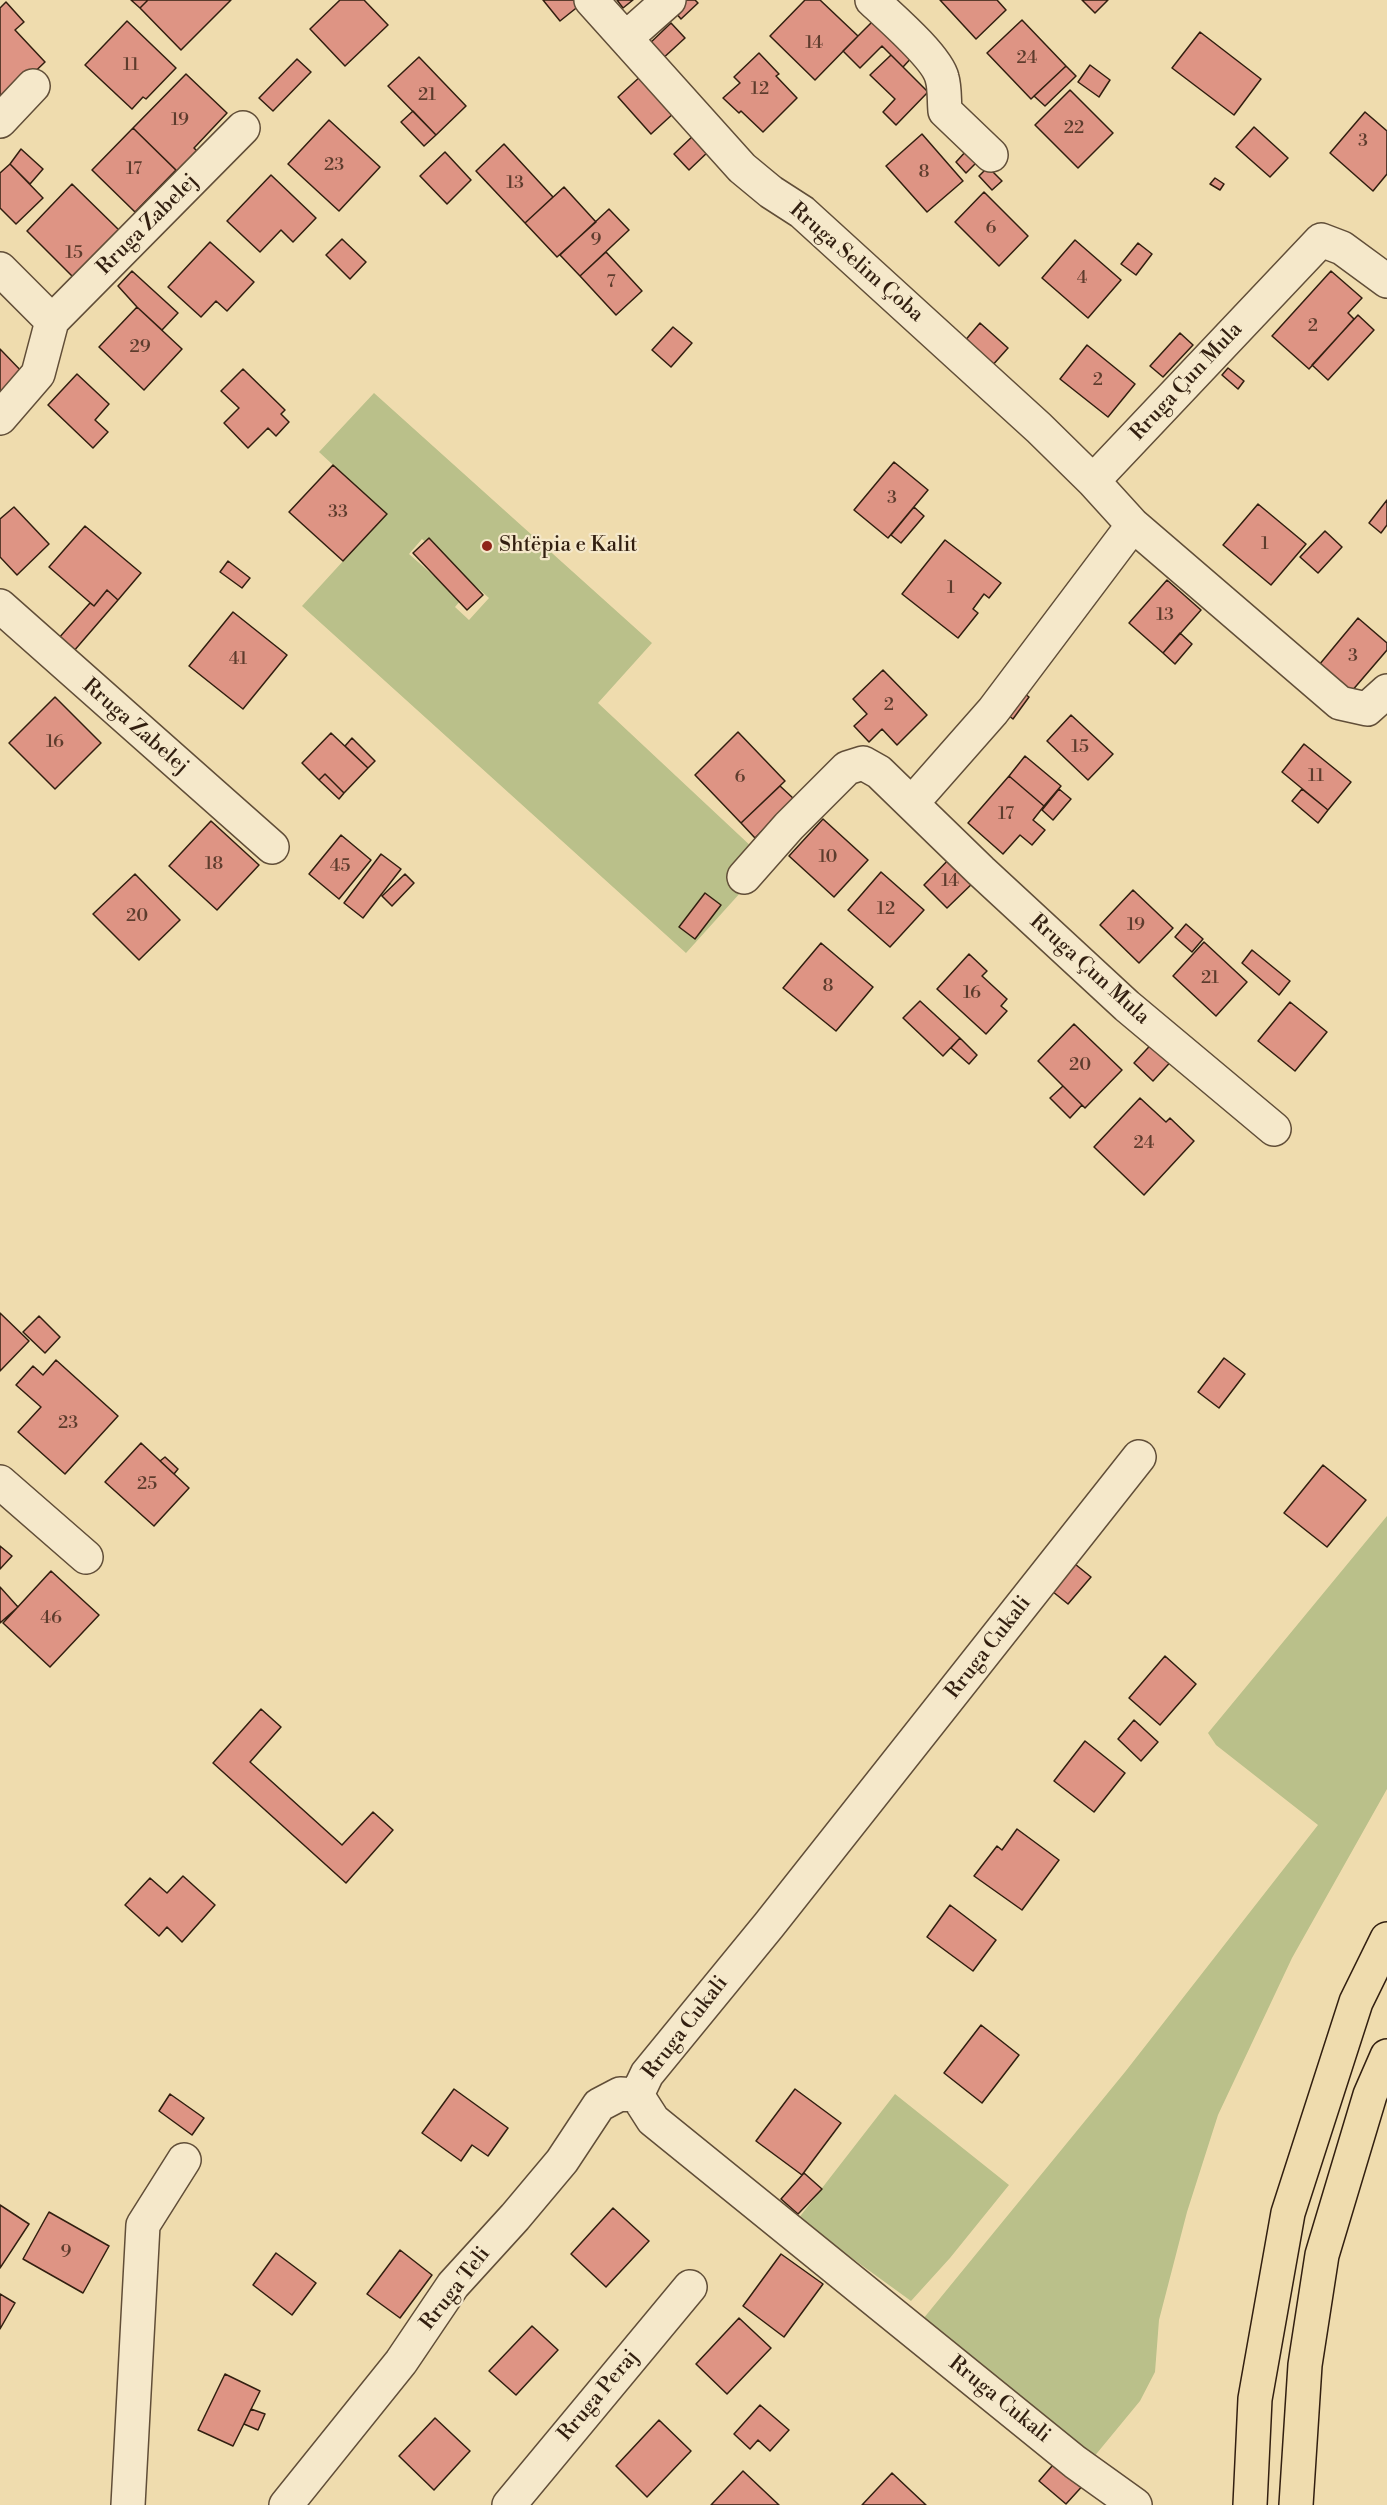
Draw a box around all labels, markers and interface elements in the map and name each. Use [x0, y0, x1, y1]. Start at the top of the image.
house number: 14 [805, 33, 823, 55]
house number: 24 [1016, 48, 1038, 70]
house number: 11 [123, 55, 139, 77]
house number: 12 [751, 79, 769, 101]
house number: 21 [418, 85, 436, 107]
house number: 19 [171, 110, 189, 132]
house number: 22 [1064, 118, 1084, 140]
house number: 3 [1358, 131, 1368, 153]
house number: 23 [324, 155, 344, 177]
house number: 17 [126, 159, 142, 181]
house number: 8 [918, 162, 930, 184]
street label: Rruga Zabelej [92, 169, 204, 281]
house number: 13 [506, 173, 524, 195]
street label: Rruga Selim Çoba [784, 198, 928, 328]
house number: 6 [986, 218, 996, 240]
house number: 9 [591, 230, 601, 252]
house number: 15 [65, 243, 83, 265]
house number: 4 [1077, 268, 1087, 290]
house number: 7 [606, 272, 616, 294]
house number: 2 [1308, 316, 1318, 338]
street label: Rruga Çun Mula [1126, 318, 1248, 446]
house number: 29 [129, 337, 151, 359]
house number: 2 [1093, 370, 1103, 392]
house number: 3 [887, 488, 897, 510]
house number: 33 [328, 502, 348, 524]
place label: Shtëpia e Kalit [499, 533, 637, 559]
house number: 1 [1261, 534, 1269, 556]
marker: Shtëpia e Kalit [480, 539, 494, 553]
house number: 1 [947, 578, 955, 600]
house number: 13 [1156, 605, 1174, 627]
house number: 3 [1348, 646, 1358, 668]
house number: 41 [229, 649, 247, 671]
street label: Rruga Zabelej [77, 674, 193, 780]
house number: 2 [884, 695, 894, 717]
house number: 16 [46, 732, 64, 754]
house number: 15 [1071, 737, 1089, 759]
house number: 11 [1308, 766, 1324, 788]
house number: 6 [735, 767, 745, 789]
house number: 17 [998, 804, 1014, 826]
house number: 10 [818, 847, 838, 869]
house number: 18 [205, 854, 223, 876]
house number: 45 [330, 856, 350, 878]
house number: 14 [941, 871, 959, 893]
house number: 12 [877, 899, 895, 921]
house number: 20 [126, 906, 148, 928]
street label: Rruga Çun Mula [1024, 910, 1154, 1030]
house number: 19 [1127, 915, 1145, 937]
house number: 21 [1201, 968, 1219, 990]
house number: 8 [822, 976, 834, 998]
house number: 16 [963, 983, 981, 1005]
house number: 20 [1069, 1055, 1091, 1077]
house number: 24 [1133, 1133, 1155, 1155]
house number: 23 [58, 1413, 78, 1435]
house number: 25 [137, 1474, 157, 1496]
street label: Rruga Cukali [941, 1591, 1037, 1705]
house number: 46 [40, 1608, 62, 1630]
street label: Rruga Cukali [638, 1971, 734, 2085]
house number: 9 [61, 2242, 71, 2264]
street label: Rruga Teli [416, 2242, 496, 2336]
street label: Rruga Peraj [553, 2345, 645, 2447]
street label: Rruga Cukali [943, 2351, 1055, 2449]

